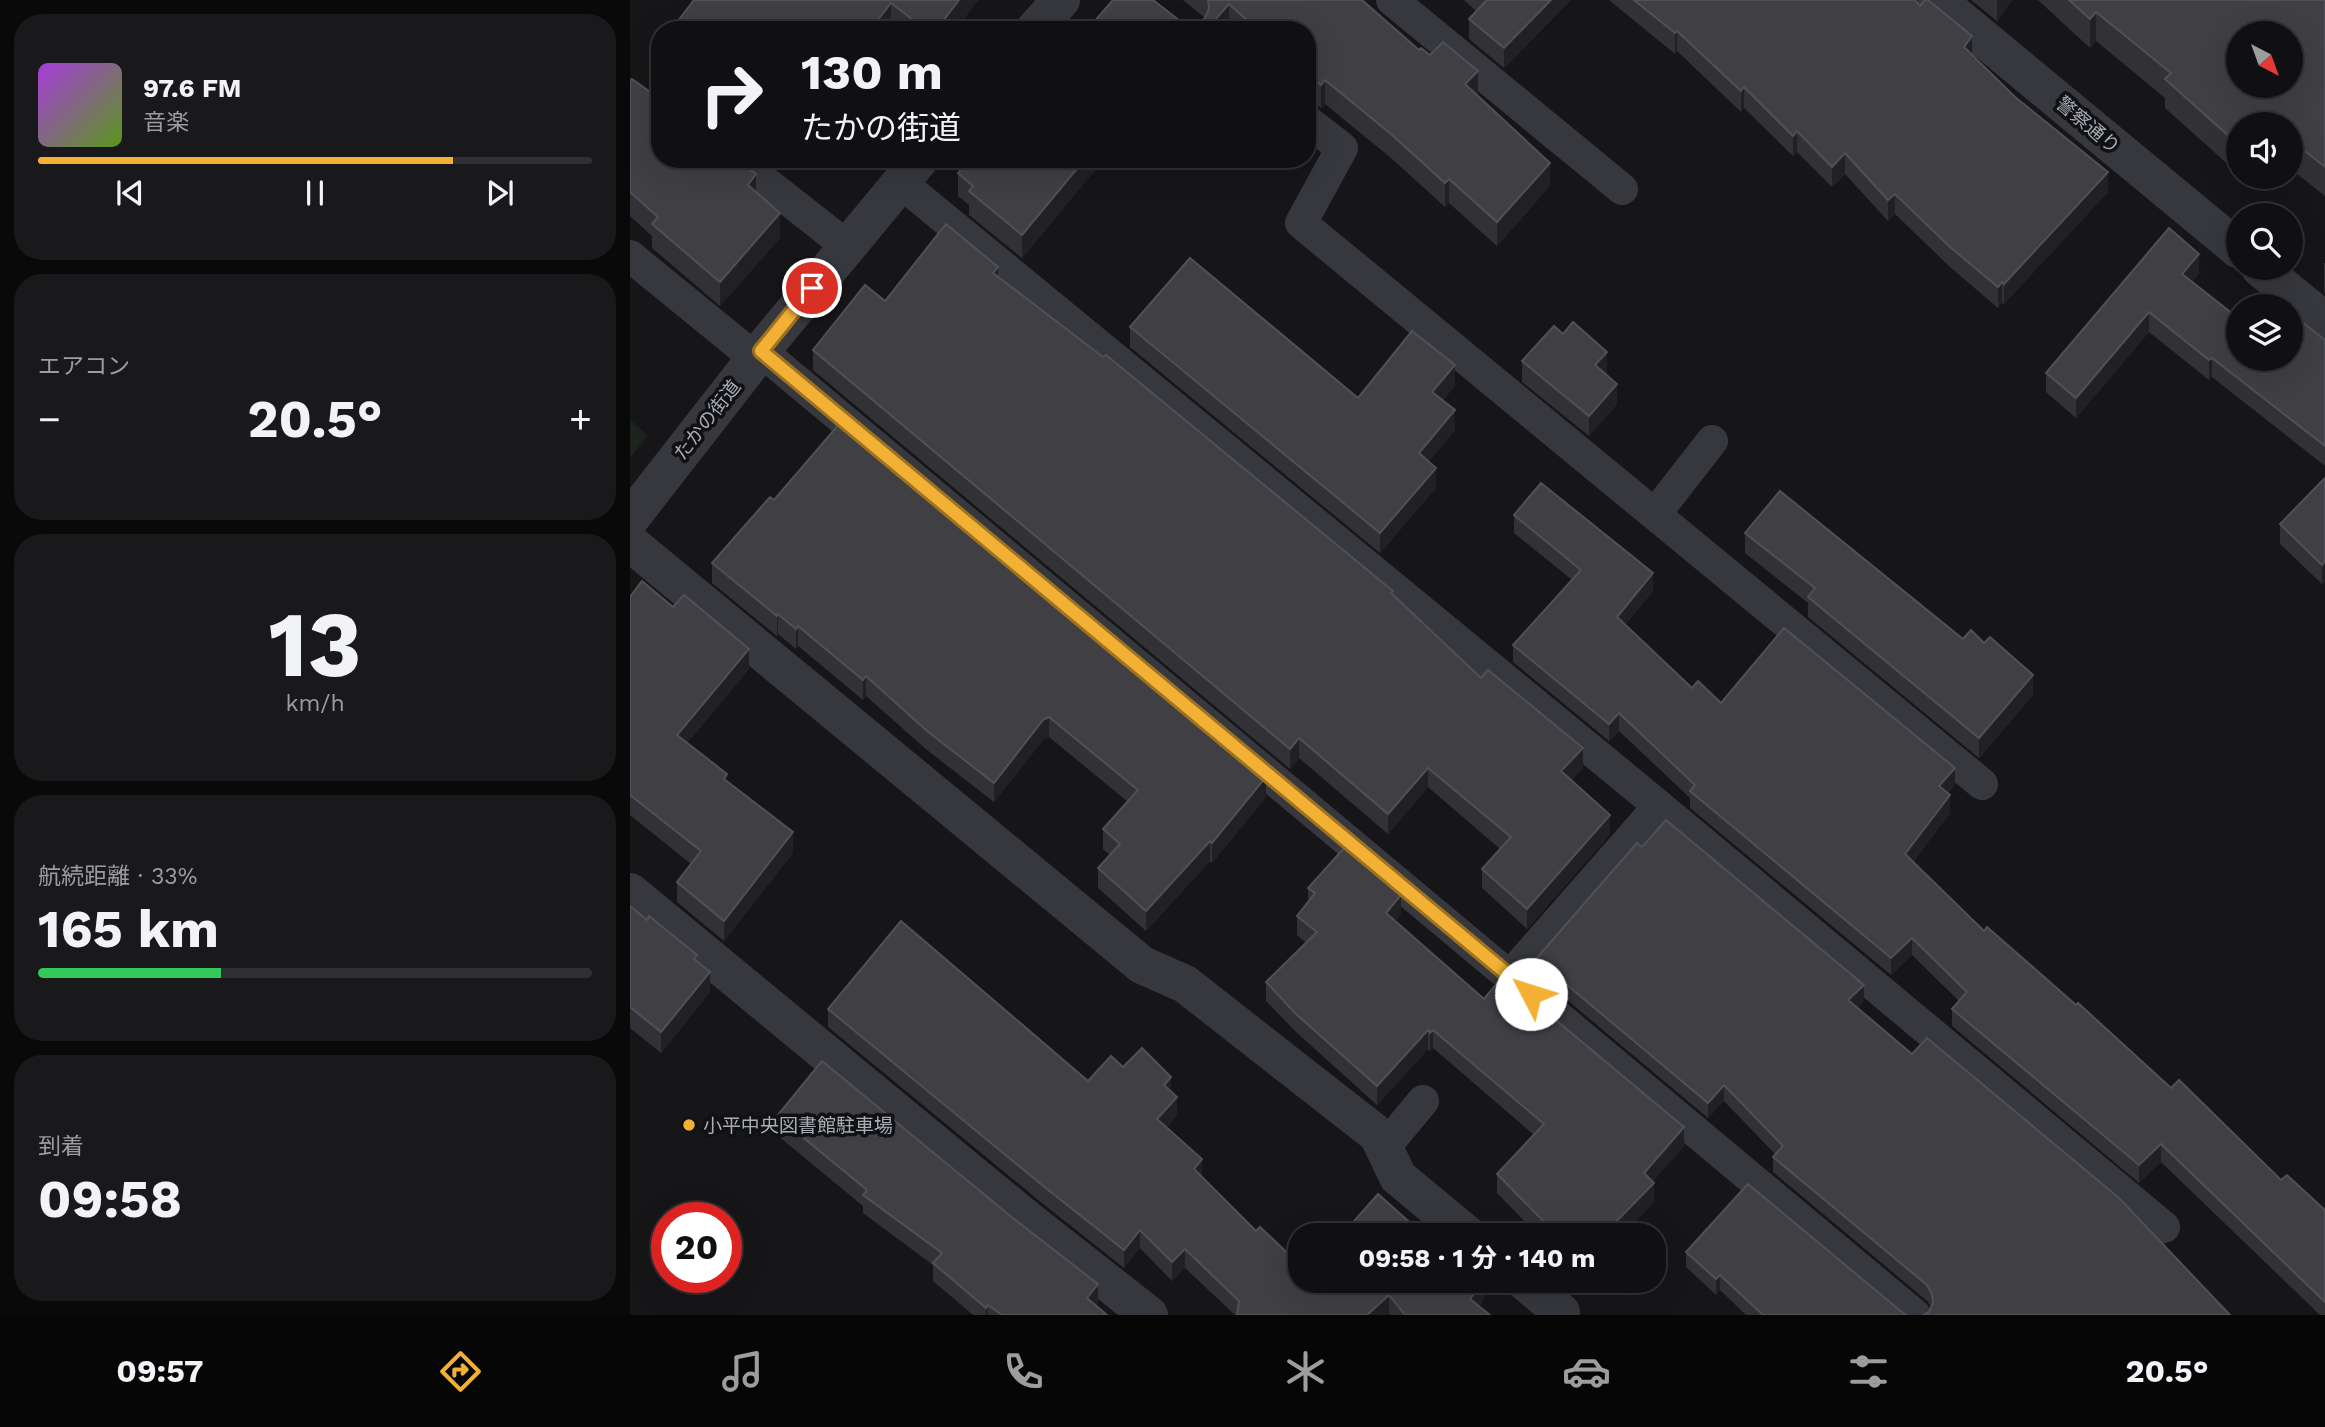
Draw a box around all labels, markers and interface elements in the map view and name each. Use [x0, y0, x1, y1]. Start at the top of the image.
north arrow [2226, 21, 2303, 98]
map controls [2226, 21, 2303, 371]
text: 130 m [801, 43, 943, 101]
icon: right [686, 49, 777, 140]
text: 97.6 FM [143, 73, 241, 103]
street label: 警察通り [2051, 92, 2125, 158]
text: 音楽 [143, 109, 189, 136]
text: たかの街道 [801, 109, 961, 147]
button: sound [2226, 112, 2303, 189]
icon: previous [111, 174, 149, 212]
icon: pause [296, 174, 334, 212]
icon: next [481, 174, 519, 212]
button: search [2226, 203, 2303, 280]
pin [782, 258, 842, 318]
icon: arrive [793, 269, 831, 307]
button: layers [2226, 294, 2303, 371]
text: エアコン [38, 353, 130, 380]
street label: たかの街道 [669, 375, 745, 465]
text: 20.5° [247, 389, 383, 450]
text: − [38, 397, 61, 441]
text: + [569, 397, 592, 441]
text: 13 [268, 591, 362, 698]
text: km/h [285, 690, 345, 717]
text: 航続距離 · 33% [38, 863, 197, 890]
text: 165 km [38, 899, 219, 960]
position arrow [1494, 957, 1568, 1031]
place label: 小平中央図書館駐車場 [703, 1114, 893, 1137]
marker: 小平中央図書館駐車場 [681, 1117, 697, 1133]
text: 到着 [38, 1133, 84, 1160]
text: 09:58 [38, 1169, 182, 1230]
speed limit sign: 20 [651, 1202, 742, 1293]
text: 09:58 · 1 分 · 140 m [1359, 1243, 1595, 1273]
icon: directions [436, 1347, 485, 1396]
icon: music [718, 1347, 767, 1396]
icon: phone [999, 1347, 1048, 1396]
icon: climate [1281, 1347, 1330, 1396]
icon: car [1562, 1347, 1611, 1396]
icon: filters [1844, 1347, 1893, 1396]
text: 09:57 [116, 1352, 203, 1390]
text: 20.5° [2125, 1352, 2209, 1390]

